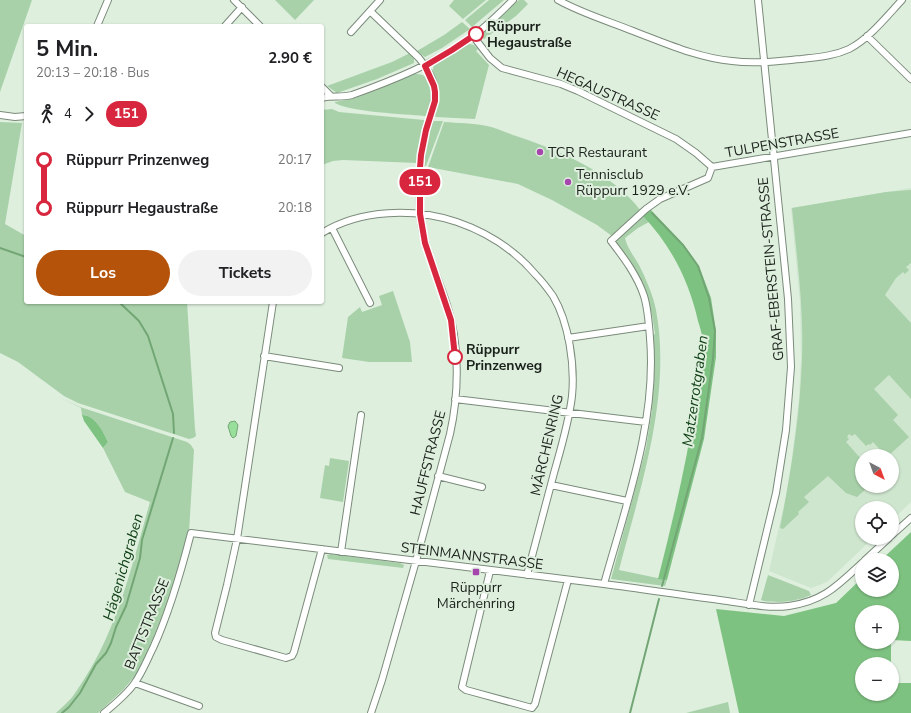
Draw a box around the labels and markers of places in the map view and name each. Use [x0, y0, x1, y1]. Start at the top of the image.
place label: Rüppurr Hegaustraße [487, 17, 572, 52]
marker: Rüppurr Hegaustraße [468, 26, 484, 42]
place label: TCR Restaurant [548, 143, 647, 162]
marker: TCR Restaurant [535, 147, 545, 157]
place label: Tennisclub Rüppurr 1929 e.V. [576, 165, 690, 200]
marker: Tennisclub Rüppurr 1929 e.V. [563, 177, 573, 187]
place label: Rüppurr Prinzenweg [466, 340, 542, 375]
marker: Rüppurr Prinzenweg [447, 349, 463, 365]
marker: Rüppurr Märchenring [471, 567, 481, 577]
place label: Rüppurr Märchenring [437, 578, 515, 613]

